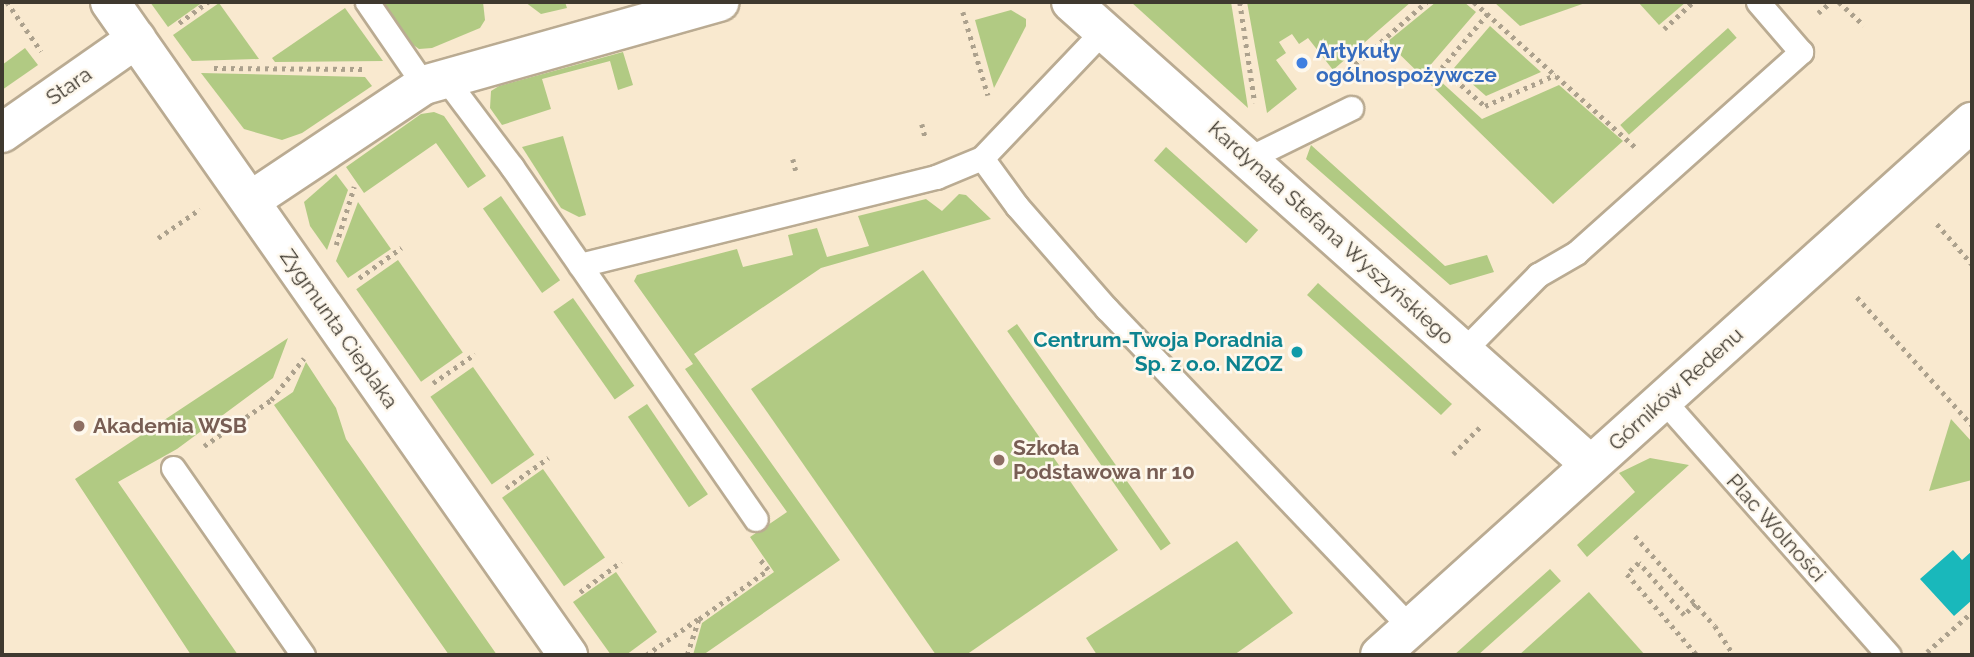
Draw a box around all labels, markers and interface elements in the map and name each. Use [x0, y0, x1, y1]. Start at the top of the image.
place label: Artykuły ogólnospożywcze [1316, 38, 1497, 88]
marker: Artykuły ogólnospożywcze [1294, 55, 1310, 71]
street label: Stara [41, 61, 97, 111]
street label: Kardynała Stefana Wyszyńskiego [1203, 116, 1459, 350]
street label: Zygmunta Cieplaka [275, 245, 403, 413]
street label: Górników Redenu [1603, 322, 1749, 456]
place label: Centrum-Twoja Poradnia Sp. z o.o. NZOZ [1033, 327, 1283, 377]
marker: Centrum-Twoja Poradnia Sp. z o.o. NZOZ [1289, 344, 1305, 360]
place label: Akademia WSB [93, 413, 248, 439]
marker: Akademia WSB [71, 418, 87, 434]
place label: Szkoła Podstawowa nr 10 [1013, 435, 1195, 485]
marker: Szkoła Podstawowa nr 10 [991, 452, 1007, 468]
street label: Plac Wolności [1721, 469, 1831, 587]

